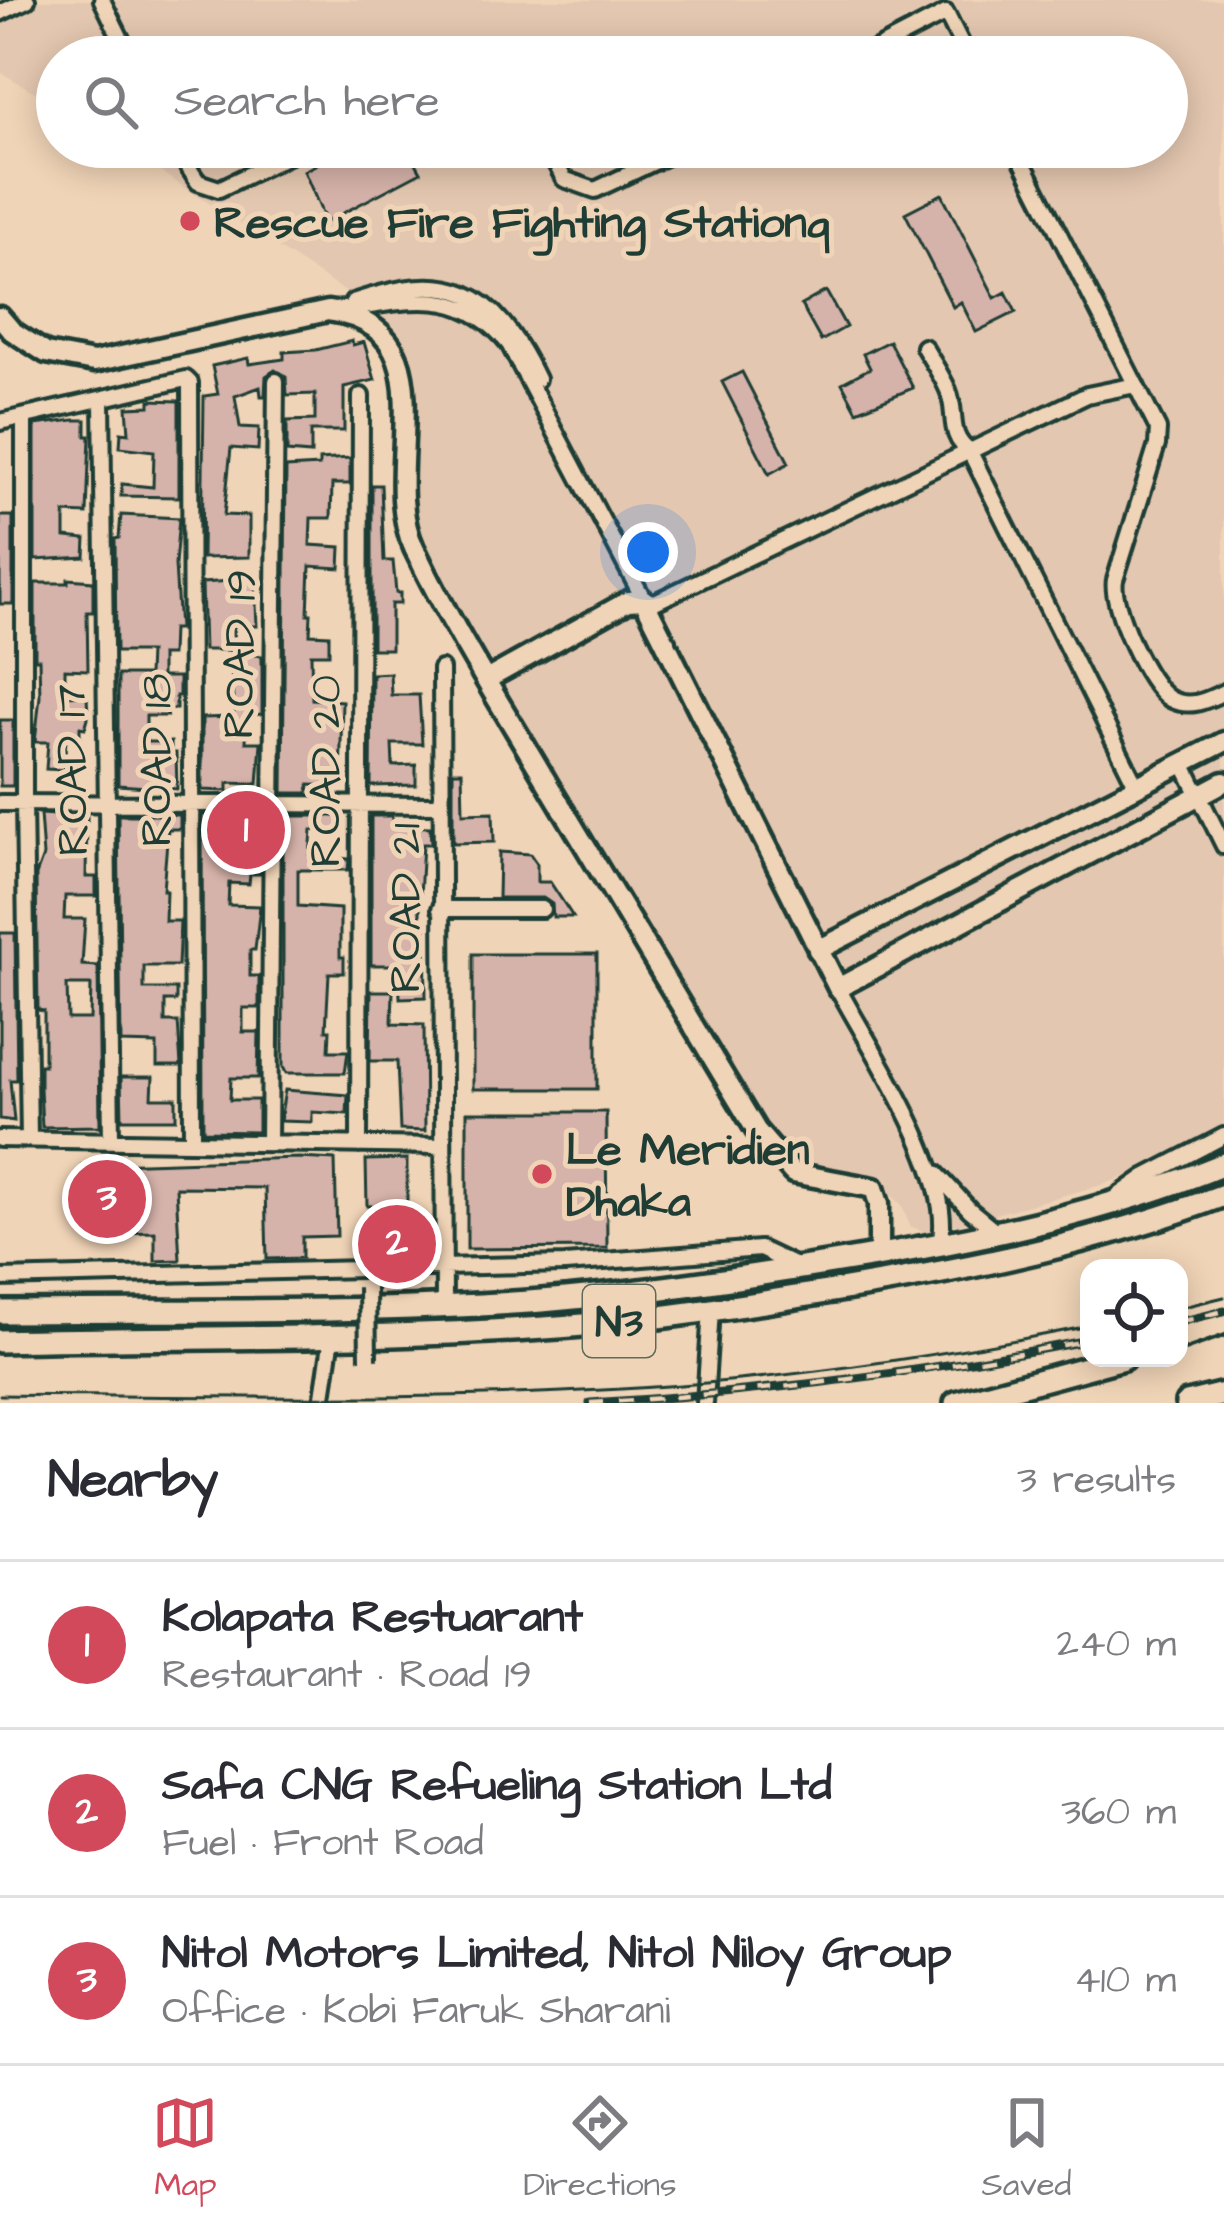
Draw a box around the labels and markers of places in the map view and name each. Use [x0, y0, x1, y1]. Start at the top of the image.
place label: Rescue Fire Fighting Stationq [214, 193, 830, 256]
marker: Rescue Fire Fighting Stationq [177, 208, 203, 234]
pin: 1 [207, 785, 285, 875]
place label: Le Meridien Dhaka [566, 1120, 809, 1234]
pin: 3 [68, 1154, 146, 1244]
marker: Le Meridien Dhaka [529, 1161, 555, 1187]
pin: 2 [358, 1199, 436, 1289]

